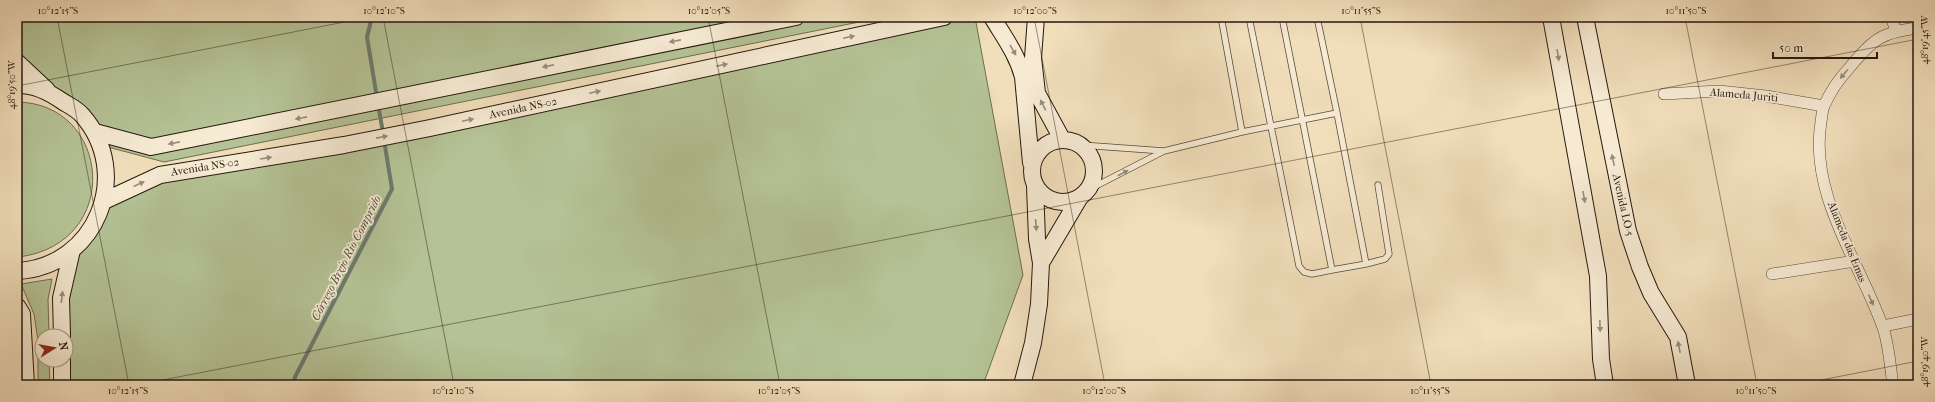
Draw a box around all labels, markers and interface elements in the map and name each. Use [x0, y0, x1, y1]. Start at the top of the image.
text: 10°12'15"S [38, 5, 78, 17]
text: 10°12'10"S [363, 5, 405, 17]
text: 10°12'05"S [688, 5, 730, 17]
text: 10°12'00"S [1013, 5, 1057, 17]
text: 10°11'55"S [1341, 5, 1381, 17]
text: 10°11'50"S [1666, 5, 1706, 17]
text: 48°19'45"W [1919, 14, 1931, 65]
one-way arrow [843, 34, 856, 40]
scale bar [1773, 34, 1877, 60]
one-way arrow [669, 38, 682, 44]
text: 50 m [1779, 41, 1803, 55]
one-way arrow [1009, 44, 1016, 56]
one-way arrow [1555, 49, 1561, 61]
text: 48°19'50"W [6, 59, 18, 110]
one-way arrow [716, 61, 729, 67]
one-way arrow [542, 64, 554, 70]
one-way arrow [1839, 69, 1848, 79]
street label: Alameda Juriti [1708, 85, 1779, 105]
one-way arrow [589, 89, 601, 95]
street label: Avenida NS-02 [487, 94, 559, 122]
one-way arrow [1039, 99, 1046, 111]
one-way arrow [295, 115, 307, 121]
one-way arrow [462, 116, 474, 122]
one-way arrow [376, 134, 388, 140]
one-way arrow [167, 140, 180, 146]
one-way arrow [260, 154, 272, 160]
one-way arrow [1610, 154, 1616, 166]
street label: Avenida NS-02 [169, 155, 241, 179]
one-way arrow [1117, 170, 1128, 176]
street label: Avenida LO-5 [1609, 172, 1637, 238]
one-way arrow [134, 181, 145, 187]
one-way arrow [1581, 191, 1587, 203]
water label: Córrego Brejo Rio Comprido [308, 193, 384, 323]
street label: Alameda das Emas [1825, 199, 1869, 284]
one-way arrow [1033, 219, 1040, 231]
one-way arrow [59, 291, 65, 303]
one-way arrow [1868, 295, 1874, 306]
one-way arrow [1597, 320, 1604, 332]
north arrow [34, 328, 74, 368]
text: 48°19'40"W [1919, 335, 1931, 387]
text: N [56, 341, 71, 352]
one-way arrow [1676, 341, 1682, 353]
text: 10°12'15"S [108, 385, 148, 397]
text: 10°12'10"S [432, 385, 474, 397]
text: 10°12'05"S [758, 385, 800, 397]
text: 10°12'00"S [1082, 385, 1126, 397]
text: 10°11'55"S [1410, 385, 1450, 397]
text: 10°11'50"S [1736, 385, 1776, 397]

